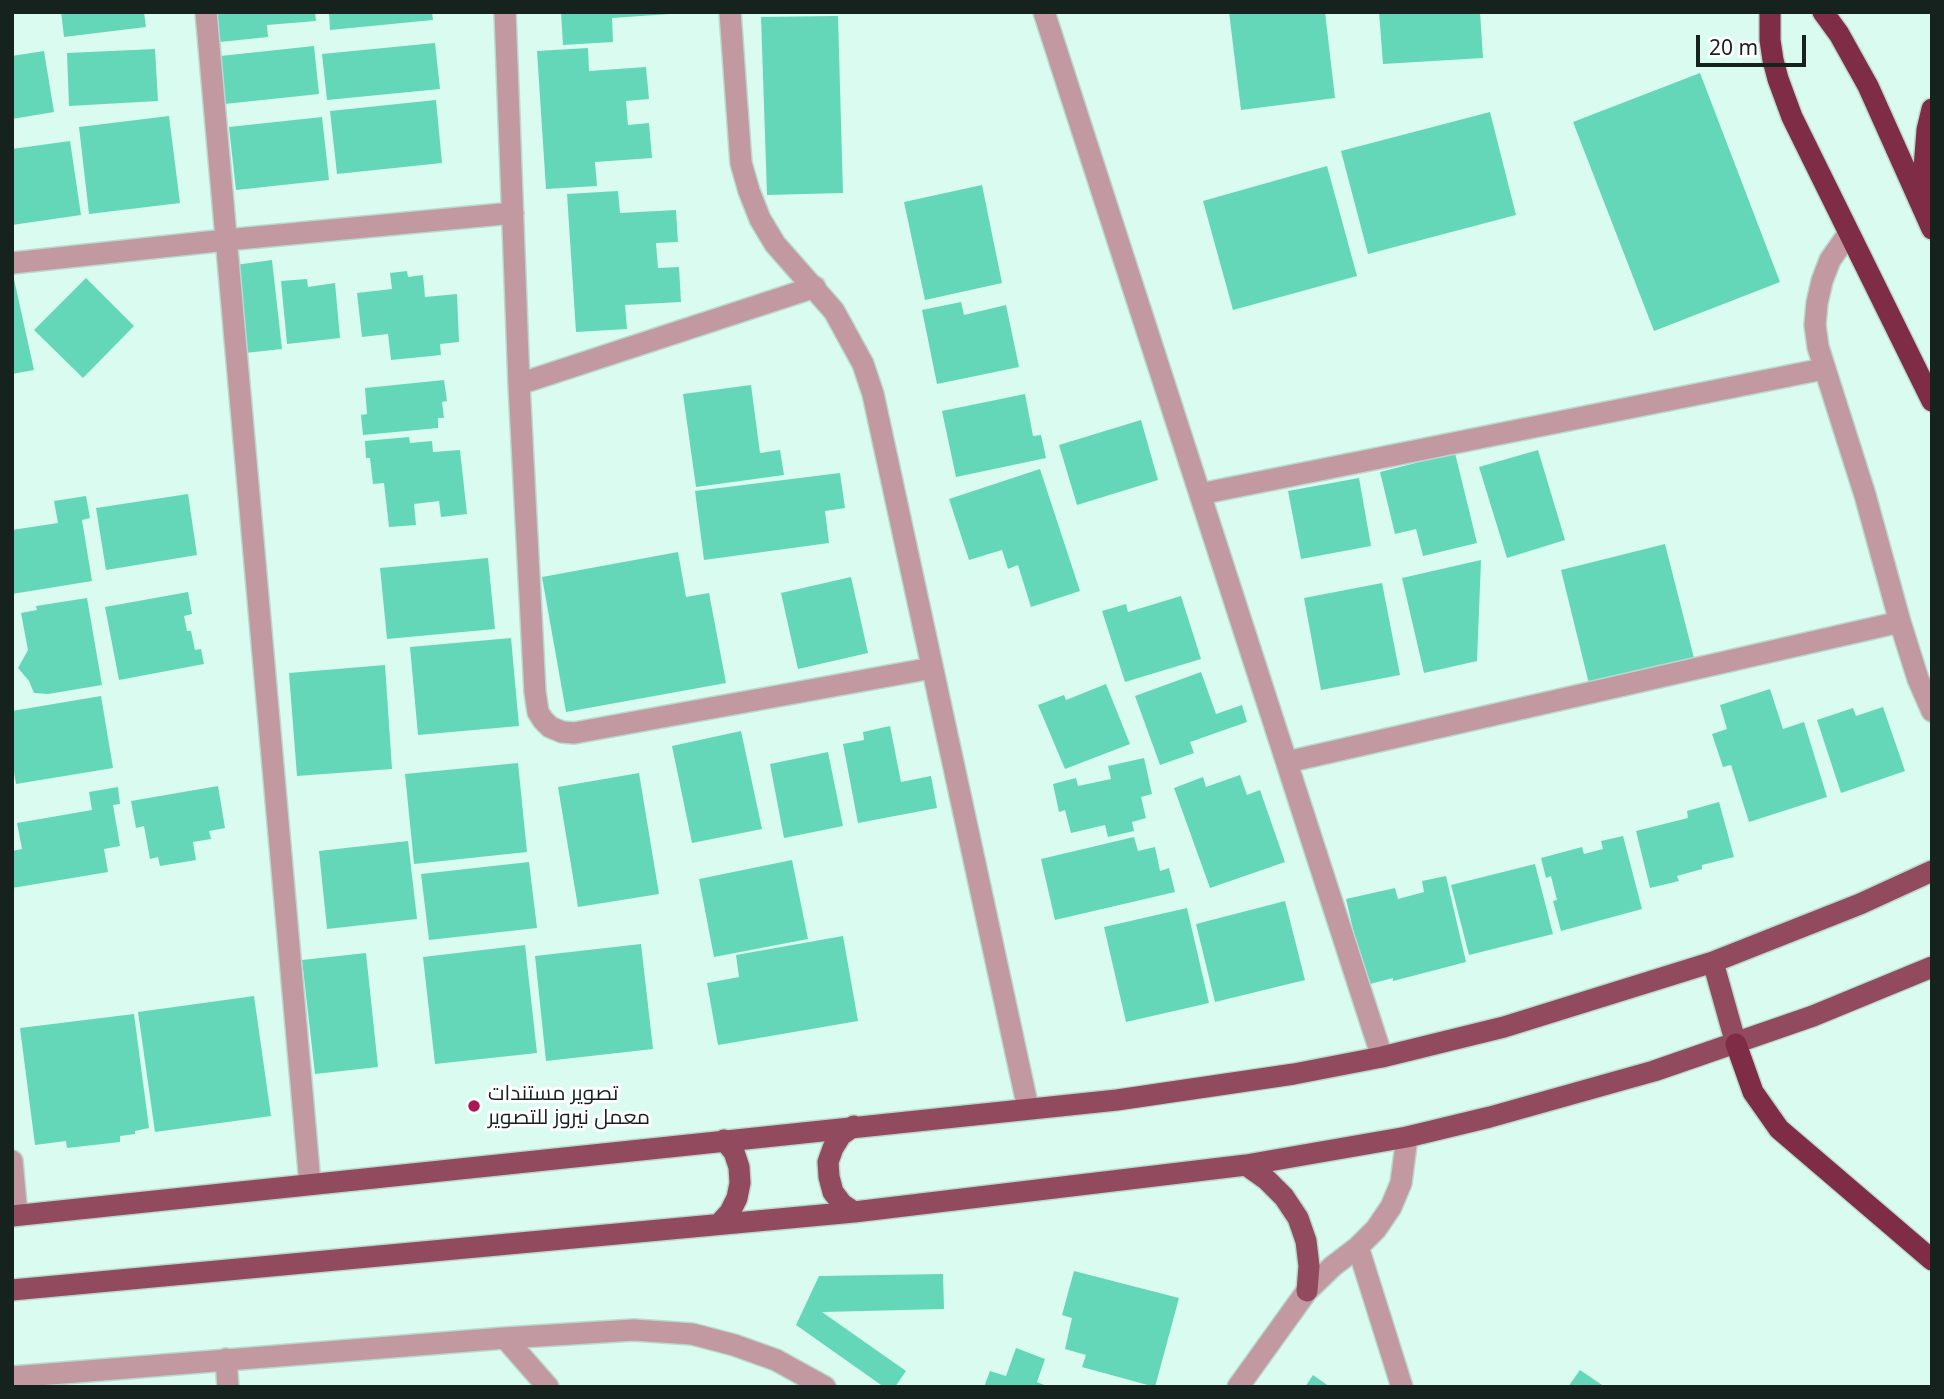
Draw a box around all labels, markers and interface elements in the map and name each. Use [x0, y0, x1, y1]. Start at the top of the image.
scale bar [1699, 21, 1809, 65]
text: 20 m [1709, 33, 1758, 61]
place label: تصوير مستندات معمل نيروز للتصوير [488, 1081, 650, 1131]
marker: تصوير مستندات معمل نيروز للتصوير [466, 1098, 482, 1114]

